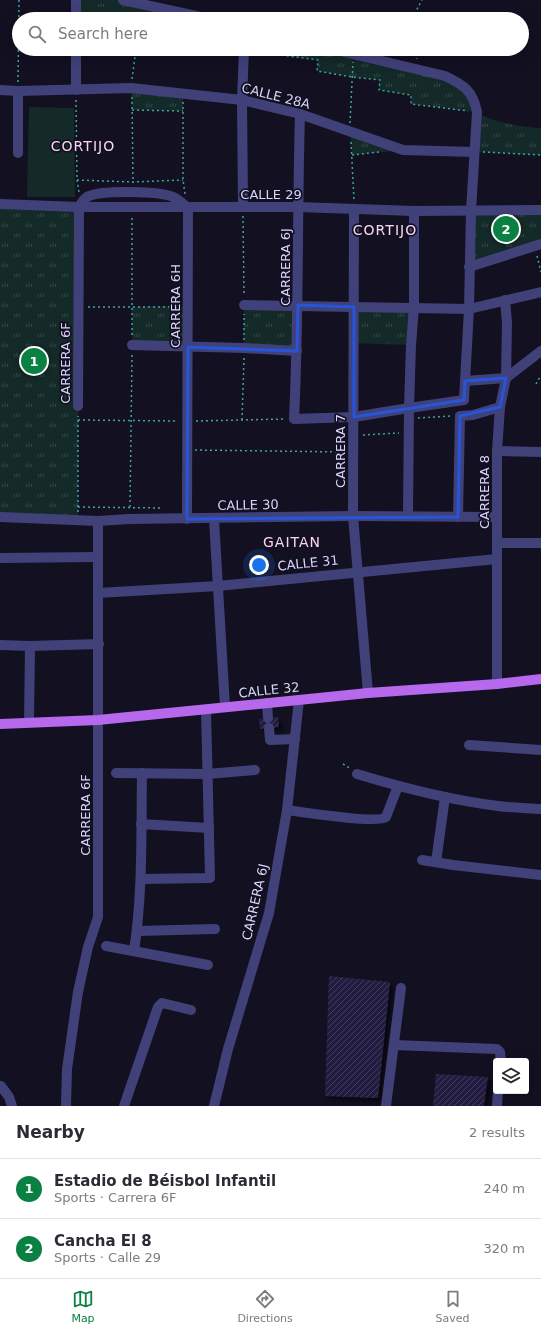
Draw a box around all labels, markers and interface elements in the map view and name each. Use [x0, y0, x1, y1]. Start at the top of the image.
search box [12, 12, 529, 56]
icon: search [26, 23, 48, 45]
text: Search here [58, 25, 148, 43]
street label: CALLE 28A [240, 80, 312, 112]
district label: CORTIJO [51, 138, 115, 154]
street label: CALLE 29 [240, 187, 302, 202]
pin: 2 [493, 214, 519, 244]
district label: CORTIJO [353, 222, 417, 238]
street label: CARRERA 6J [278, 228, 293, 306]
street label: CARRERA 6H [168, 264, 183, 348]
street label: CARRERA 6F [58, 322, 73, 404]
pin: 1 [21, 346, 47, 376]
street label: CARRERA 7 [333, 414, 348, 488]
street label: CARRERA 8 [477, 455, 492, 529]
street label: CALLE 30 [217, 497, 279, 513]
district label: GAITAN [263, 534, 321, 550]
street label: CALLE 31 [277, 552, 339, 574]
your location [249, 555, 269, 575]
street label: CALLE 32 [238, 679, 300, 701]
street label: CARRERA 6F [78, 774, 93, 856]
street label: CARRERA 6J [239, 862, 271, 942]
map controls [493, 1058, 529, 1094]
button: layers [493, 1058, 529, 1094]
text: Nearby [16, 1122, 85, 1142]
text: 2 results [469, 1125, 525, 1140]
text: Estadio de Béisbol Infantil [54, 1172, 276, 1190]
text: 1 [24, 1181, 34, 1196]
text: 240 m [483, 1181, 525, 1196]
text: Sports · Carrera 6F [54, 1190, 176, 1205]
text: Cancha El 8 [54, 1232, 152, 1250]
text: 2 [24, 1241, 34, 1256]
text: 320 m [483, 1241, 525, 1256]
text: Sports · Calle 29 [54, 1250, 161, 1265]
tab: Map [71, 1288, 95, 1325]
tab: Directions [237, 1288, 293, 1325]
tab: Saved [436, 1288, 470, 1325]

